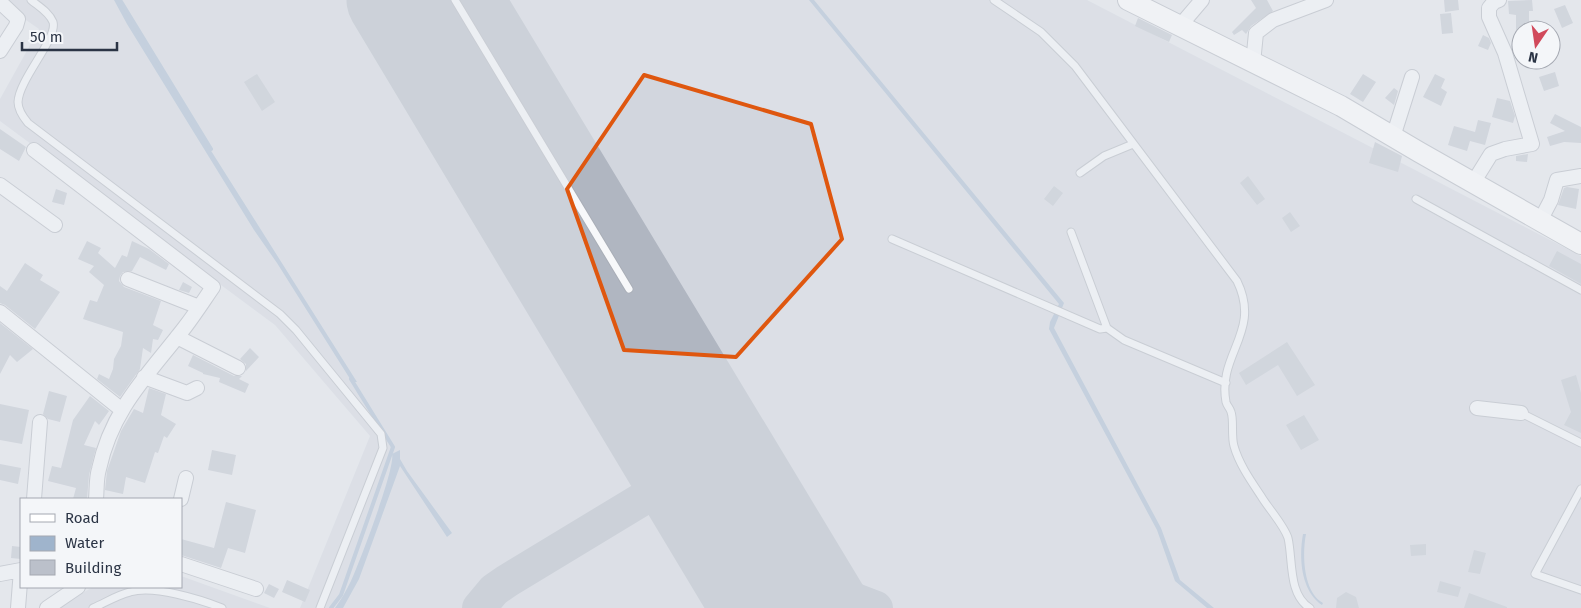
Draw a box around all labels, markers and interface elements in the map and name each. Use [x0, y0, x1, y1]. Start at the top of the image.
scale bar [22, 20, 118, 52]
north arrow [1511, 20, 1561, 70]
text: 50 m [30, 28, 63, 46]
text: N [1527, 48, 1540, 67]
legend [20, 498, 182, 588]
text: Road [65, 509, 100, 527]
text: Water [65, 534, 104, 552]
text: Building [65, 559, 121, 577]

